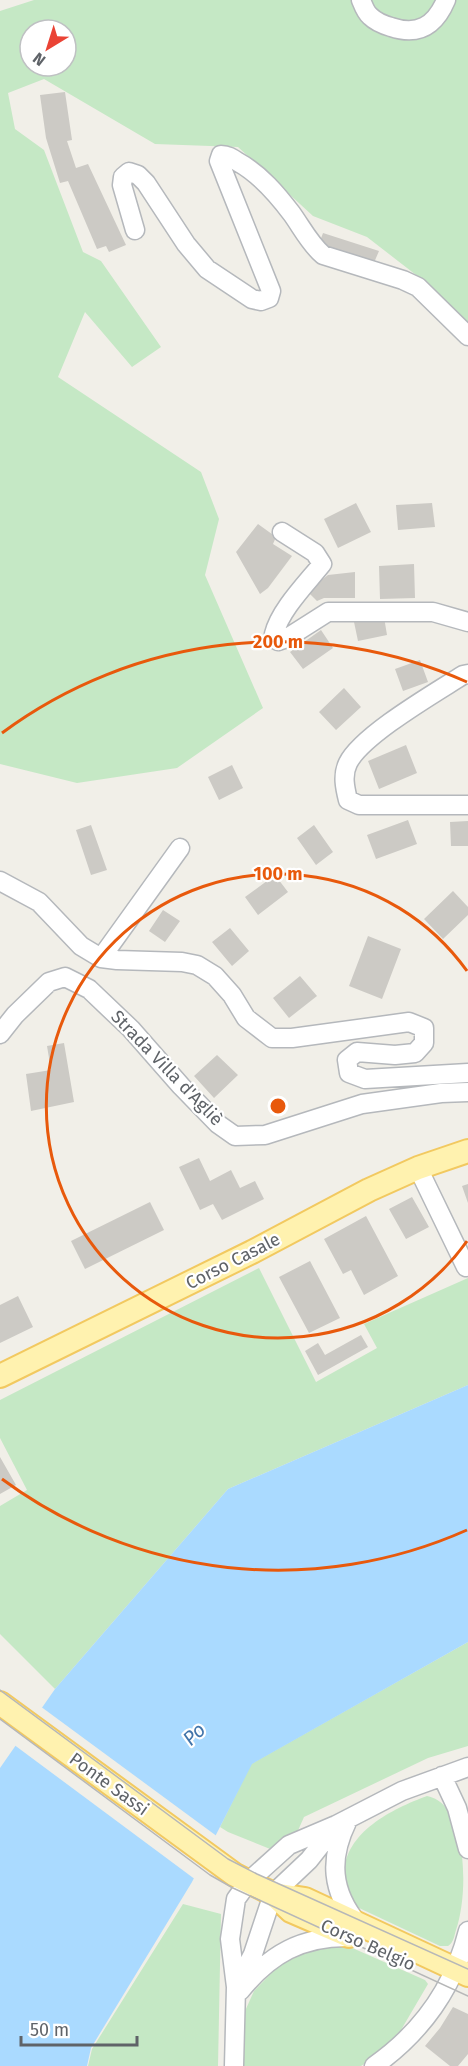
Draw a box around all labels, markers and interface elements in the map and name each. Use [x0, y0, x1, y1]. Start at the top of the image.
north arrow [18, 18, 78, 78]
text: N [29, 49, 49, 70]
text: 200 m [253, 631, 303, 653]
text: 100 m [254, 863, 302, 885]
street label: Strada Villa d'Agliè [106, 1006, 228, 1130]
centre of rings [268, 1096, 288, 1116]
street label: Corso Casale [182, 1228, 284, 1294]
water label: Po [178, 1718, 210, 1750]
street label: Ponte Sassi [65, 1748, 153, 1820]
street label: Corso Belgio [317, 1914, 419, 1976]
scale bar [21, 2009, 136, 2047]
text: 50 m [30, 2019, 69, 2041]

